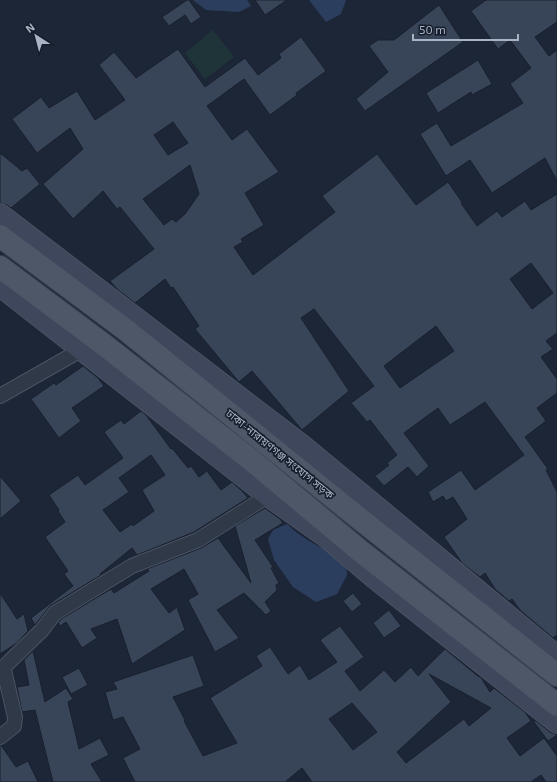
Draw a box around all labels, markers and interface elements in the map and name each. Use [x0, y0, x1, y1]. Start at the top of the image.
north arrow [16, 16, 56, 56]
scale bar [413, 16, 518, 42]
text: N [23, 20, 37, 35]
text: 50 m [419, 22, 446, 36]
street label: ঢাকা-নারায়ণগঞ্জ সংযোগ সড়ক [223, 405, 337, 501]

